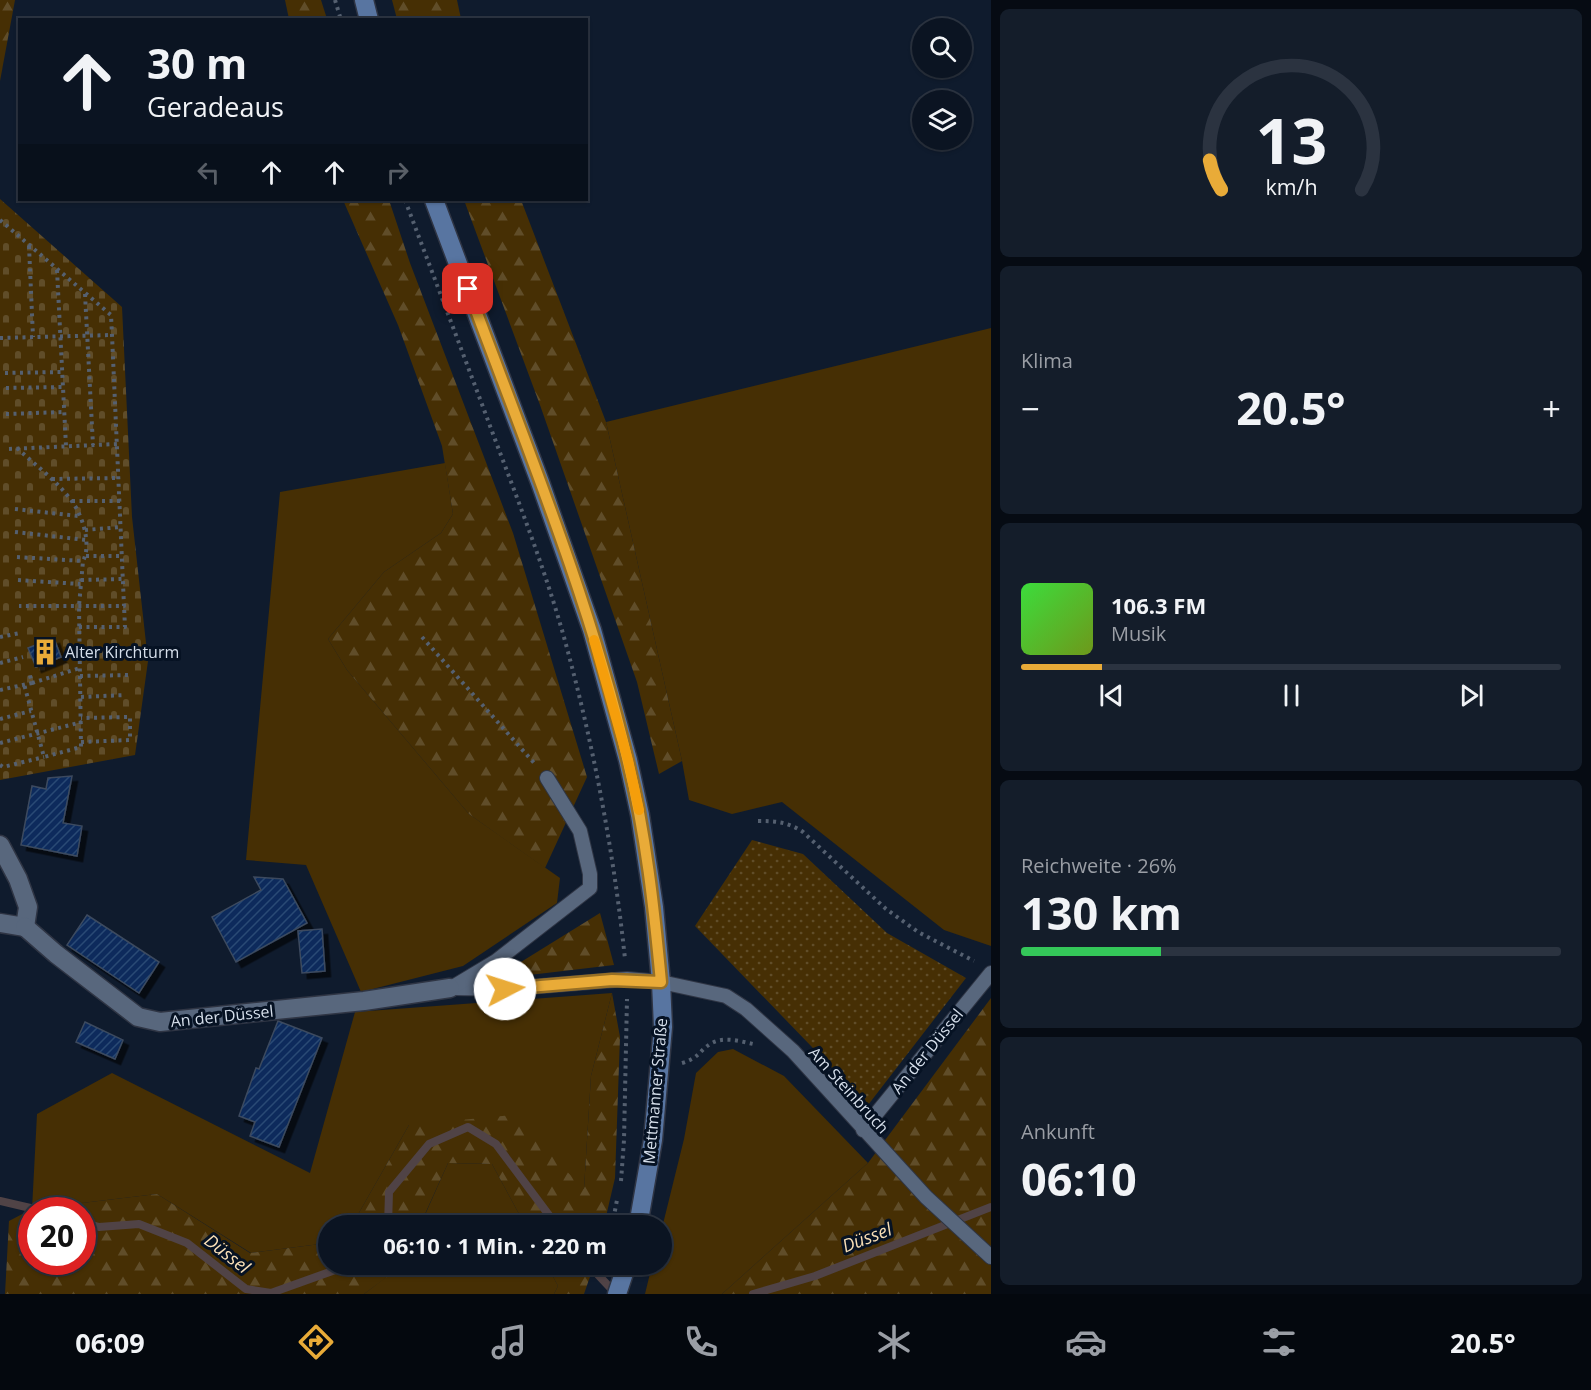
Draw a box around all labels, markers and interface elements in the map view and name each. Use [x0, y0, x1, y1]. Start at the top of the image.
map controls [912, 18, 972, 150]
button: search [912, 18, 972, 78]
text: 30 m [147, 34, 247, 91]
icon: ahead [48, 42, 126, 120]
text: Geradeaus [147, 88, 284, 125]
button: layers [912, 90, 972, 150]
text: 13 [1255, 97, 1327, 182]
icon: left [192, 156, 225, 189]
icon: ahead [255, 156, 288, 189]
icon: ahead [318, 156, 351, 189]
icon: right [381, 156, 414, 189]
text: km/h [1265, 172, 1317, 201]
pin [442, 263, 493, 314]
icon: arrive [451, 272, 484, 305]
text: Klima [1021, 347, 1073, 374]
text: 20.5° [1236, 377, 1346, 438]
text: − [1021, 386, 1040, 431]
text: + [1542, 386, 1561, 431]
text: 106.3 FM [1111, 590, 1206, 620]
text: Musik [1111, 620, 1166, 647]
building icon: Alter Kirchturm [30, 637, 60, 667]
place label: Alter Kirchturm [65, 641, 179, 663]
icon: previous [1095, 679, 1128, 712]
icon: pause [1275, 679, 1308, 712]
icon: next [1455, 679, 1488, 712]
text: Reichweite · 26% [1021, 852, 1177, 879]
text: 130 km [1021, 882, 1182, 943]
position arrow [473, 957, 537, 1021]
street label: An der Düssel [170, 1000, 274, 1032]
street label: An der Düssel [886, 1004, 968, 1098]
street label: Mettmanner Straße [638, 1017, 672, 1165]
street label: Am Steinbruch [804, 1042, 894, 1138]
text: Ankunft [1021, 1118, 1095, 1145]
text: 06:10 [1021, 1148, 1137, 1209]
speed limit sign: 20 [18, 1197, 96, 1275]
water label: Düssel [838, 1216, 895, 1257]
water label: Düssel [200, 1228, 256, 1279]
text: 06:10 · 1 Min. · 220 m [383, 1230, 607, 1260]
icon: directions [295, 1321, 337, 1363]
icon: music [488, 1321, 530, 1363]
icon: phone [680, 1321, 722, 1363]
icon: climate [873, 1321, 915, 1363]
icon: car [1065, 1321, 1107, 1363]
icon: filters [1258, 1321, 1300, 1363]
text: 06:09 [75, 1324, 145, 1361]
text: 20.5° [1450, 1324, 1516, 1361]

